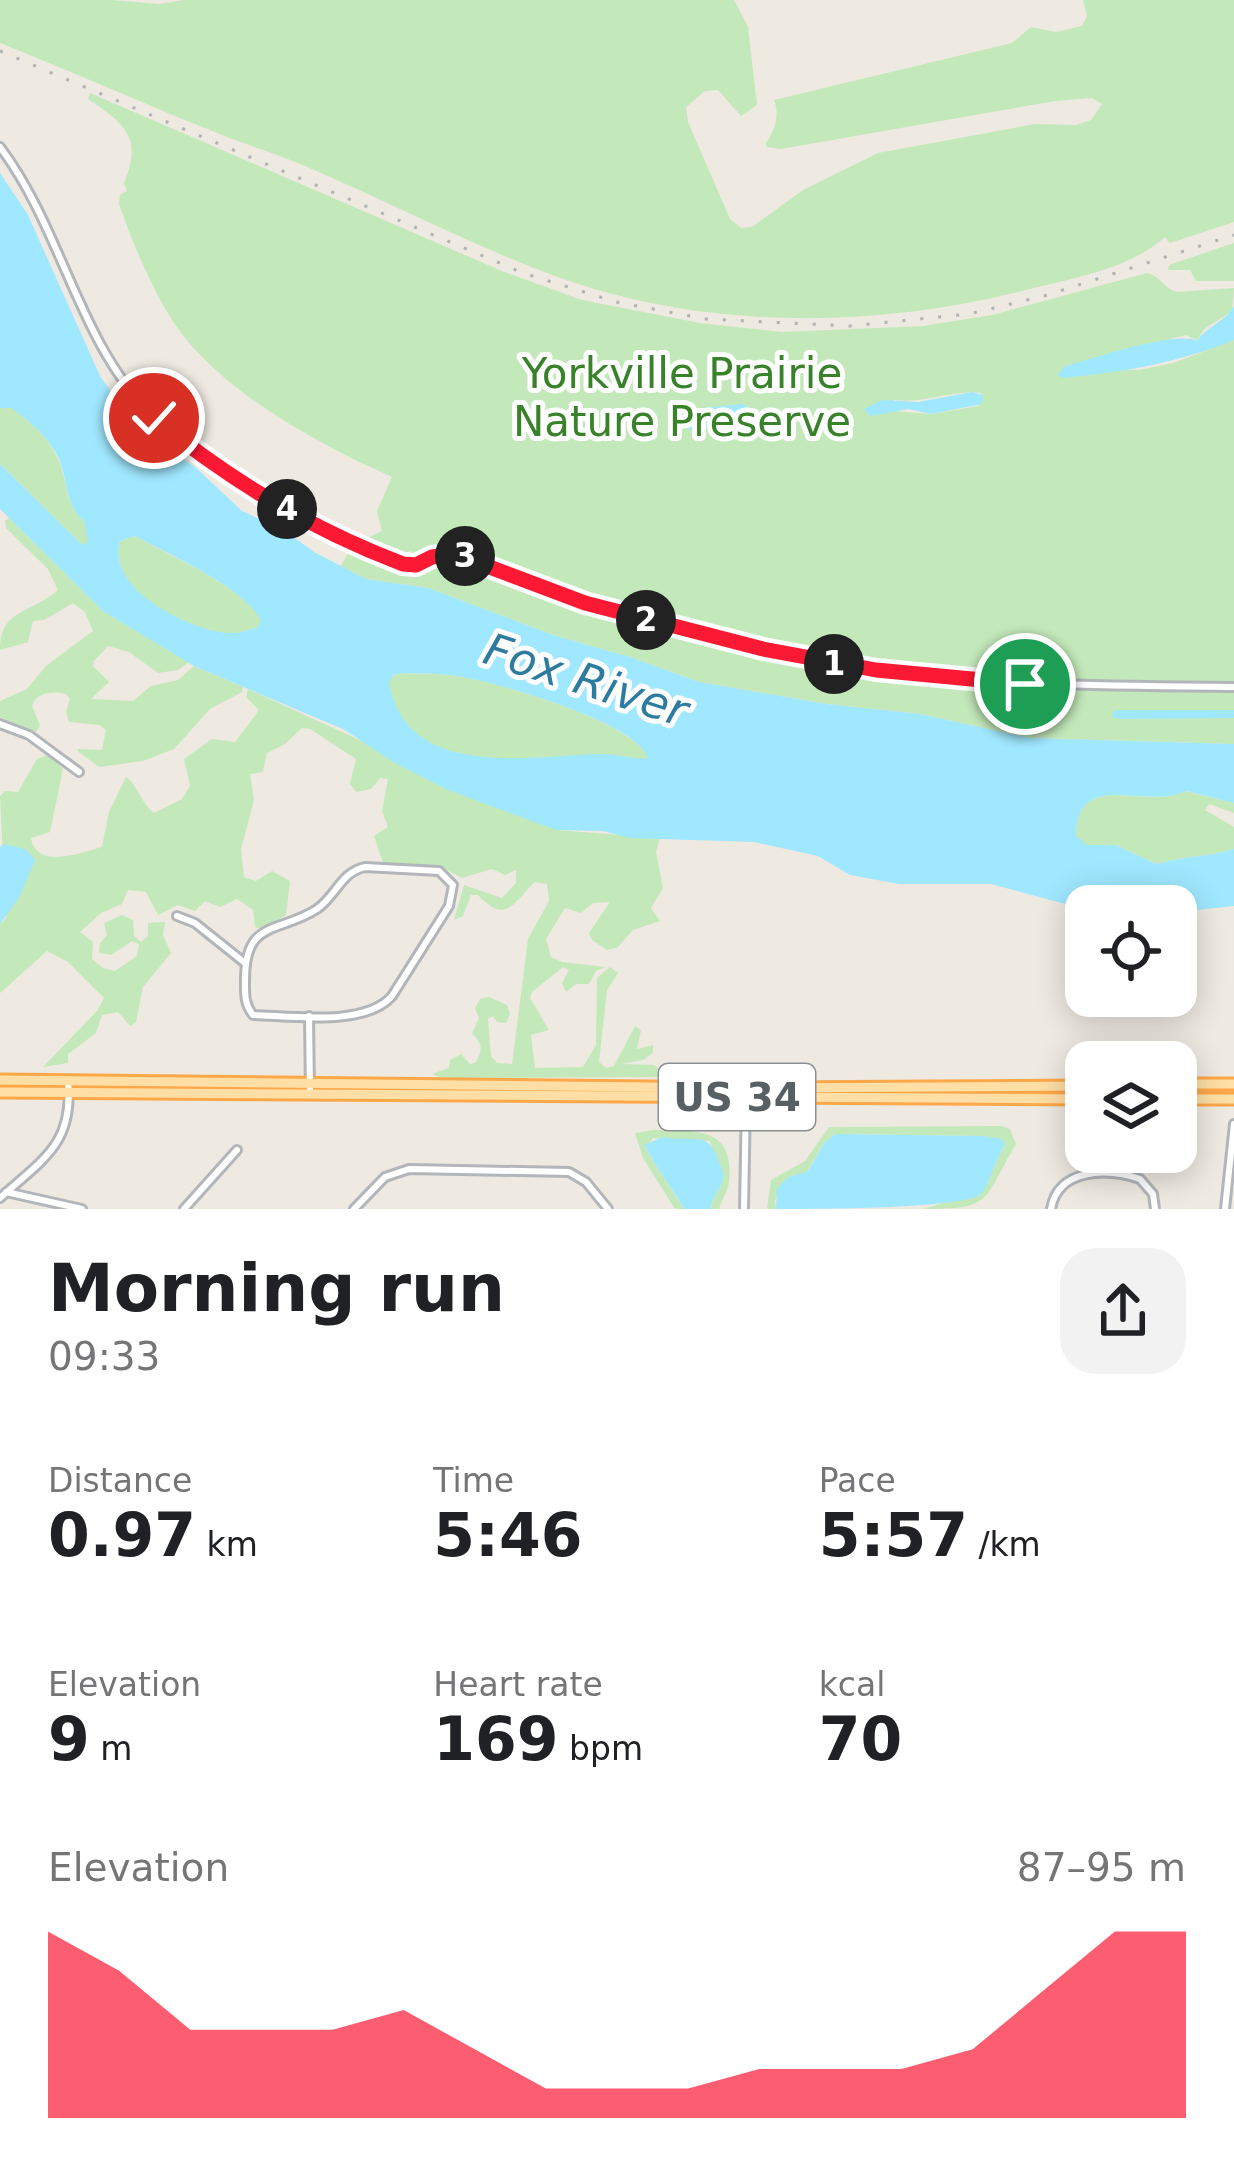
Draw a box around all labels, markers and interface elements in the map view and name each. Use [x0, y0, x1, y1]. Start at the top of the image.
park label: Yorkville Prairie Nature Preserve [513, 349, 851, 446]
pin [103, 367, 205, 469]
icon: check [121, 385, 187, 451]
pin: 4 [257, 479, 317, 539]
text: 4 [276, 489, 298, 528]
pin: 3 [435, 526, 495, 586]
text: 3 [454, 536, 476, 575]
pin: 2 [616, 590, 676, 650]
text: 2 [635, 600, 657, 639]
water label: Fox River [478, 622, 697, 739]
pin [974, 633, 1076, 735]
pin: 1 [804, 634, 864, 694]
text: 1 [823, 644, 845, 683]
icon: arrive [992, 651, 1058, 717]
map controls [1065, 885, 1197, 1173]
button: locate [1065, 885, 1197, 1017]
button: layers [1065, 1041, 1197, 1173]
road number: US 34 [659, 1064, 815, 1130]
button: share [1060, 1248, 1186, 1374]
text: Morning run [48, 1250, 505, 1327]
text: 09:33 [48, 1334, 160, 1379]
text: Distance [48, 1461, 192, 1500]
text: Time [433, 1461, 514, 1500]
text: Pace [819, 1461, 896, 1500]
text: 0.97 [48, 1500, 196, 1570]
text: 5:46 [433, 1500, 583, 1570]
text: 5:57 [819, 1500, 968, 1570]
text: km [196, 1525, 258, 1564]
text: /km [968, 1525, 1041, 1564]
text: Elevation [48, 1665, 201, 1704]
text: Heart rate [433, 1665, 603, 1704]
text: kcal [819, 1665, 885, 1704]
text: 9 [48, 1704, 90, 1774]
text: 169 [433, 1704, 559, 1774]
text: 70 [819, 1704, 902, 1774]
text: m [90, 1729, 132, 1768]
text: bpm [559, 1729, 643, 1768]
text: Elevation [48, 1845, 229, 1890]
text: 87–95 m [1017, 1845, 1186, 1890]

